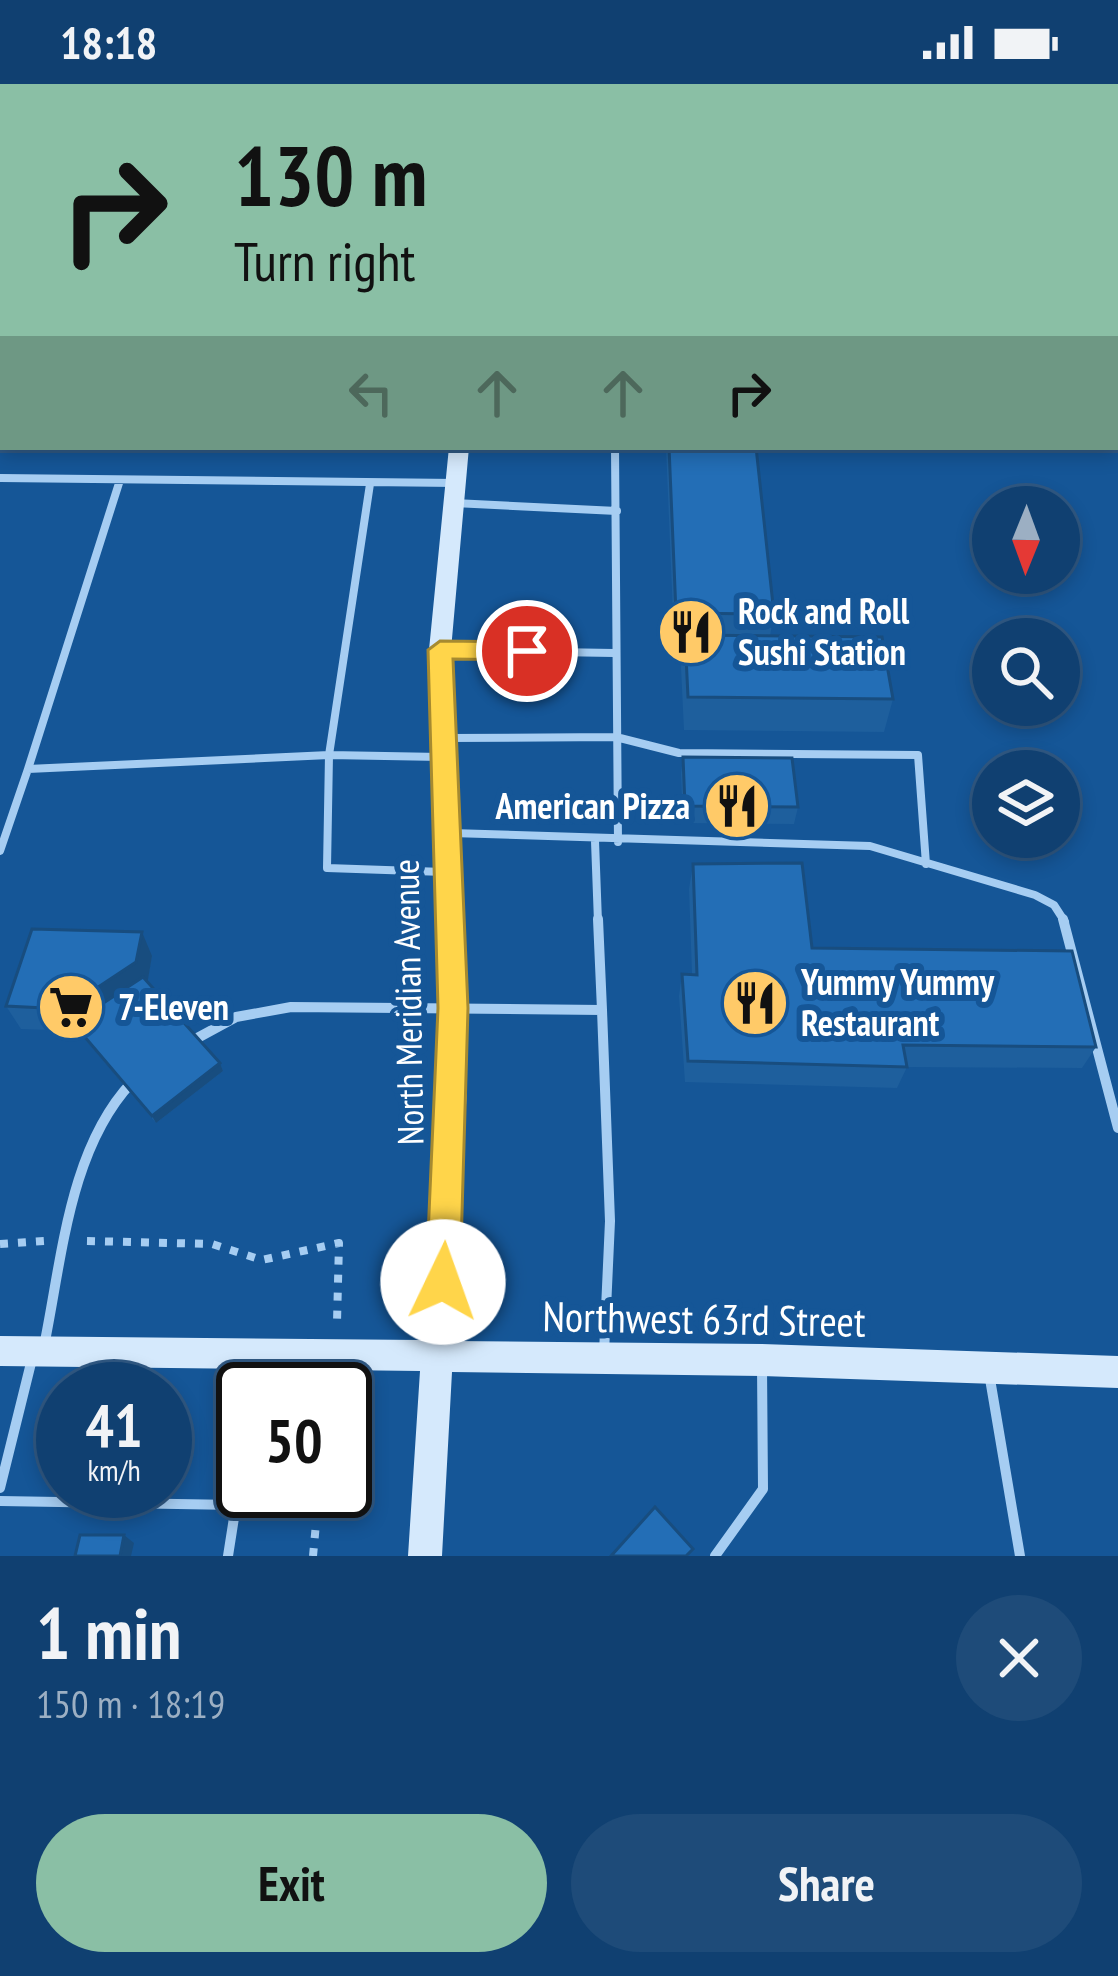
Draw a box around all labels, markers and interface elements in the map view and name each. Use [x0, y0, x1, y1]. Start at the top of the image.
text: 18:18 [60, 13, 157, 71]
text: 130 m [234, 120, 427, 229]
icon: right [36, 132, 192, 288]
text: Turn right [234, 226, 415, 296]
icon: left [338, 360, 404, 426]
icon: ahead [464, 360, 530, 426]
icon: ahead [590, 360, 656, 426]
icon: right [716, 360, 782, 426]
north arrow [972, 486, 1080, 594]
map controls [972, 486, 1080, 858]
place label: Rock and Roll Sushi Station [738, 587, 909, 675]
restaurant icon: Rock and Roll Sushi Station [656, 597, 726, 667]
pin [476, 600, 578, 702]
icon: arrive [494, 618, 560, 684]
button: search [972, 618, 1080, 726]
button: layers [972, 750, 1080, 858]
restaurant icon: American Pizza [702, 771, 772, 841]
place label: American Pizza [494, 782, 690, 829]
street label: North Meridian Avenue [382, 859, 433, 1145]
place label: Yummy Yummy Restaurant [800, 958, 995, 1046]
restaurant icon: Yummy Yummy Restaurant [720, 968, 790, 1038]
supermarket icon: 7-Eleven [36, 972, 106, 1042]
place label: 7-Eleven [118, 983, 229, 1030]
position arrow [380, 1219, 506, 1345]
street label: Northwest 63rd Street [542, 1288, 866, 1349]
speed limit sign: 50 [216, 1362, 372, 1518]
text: 41 [85, 1386, 143, 1464]
text: km/h [87, 1450, 141, 1489]
text: 1 min [36, 1586, 181, 1679]
button: close [956, 1595, 1082, 1721]
text: 150 m · 18:19 [36, 1678, 225, 1729]
button: Exit [36, 1814, 547, 1952]
button: Share [571, 1814, 1082, 1952]

